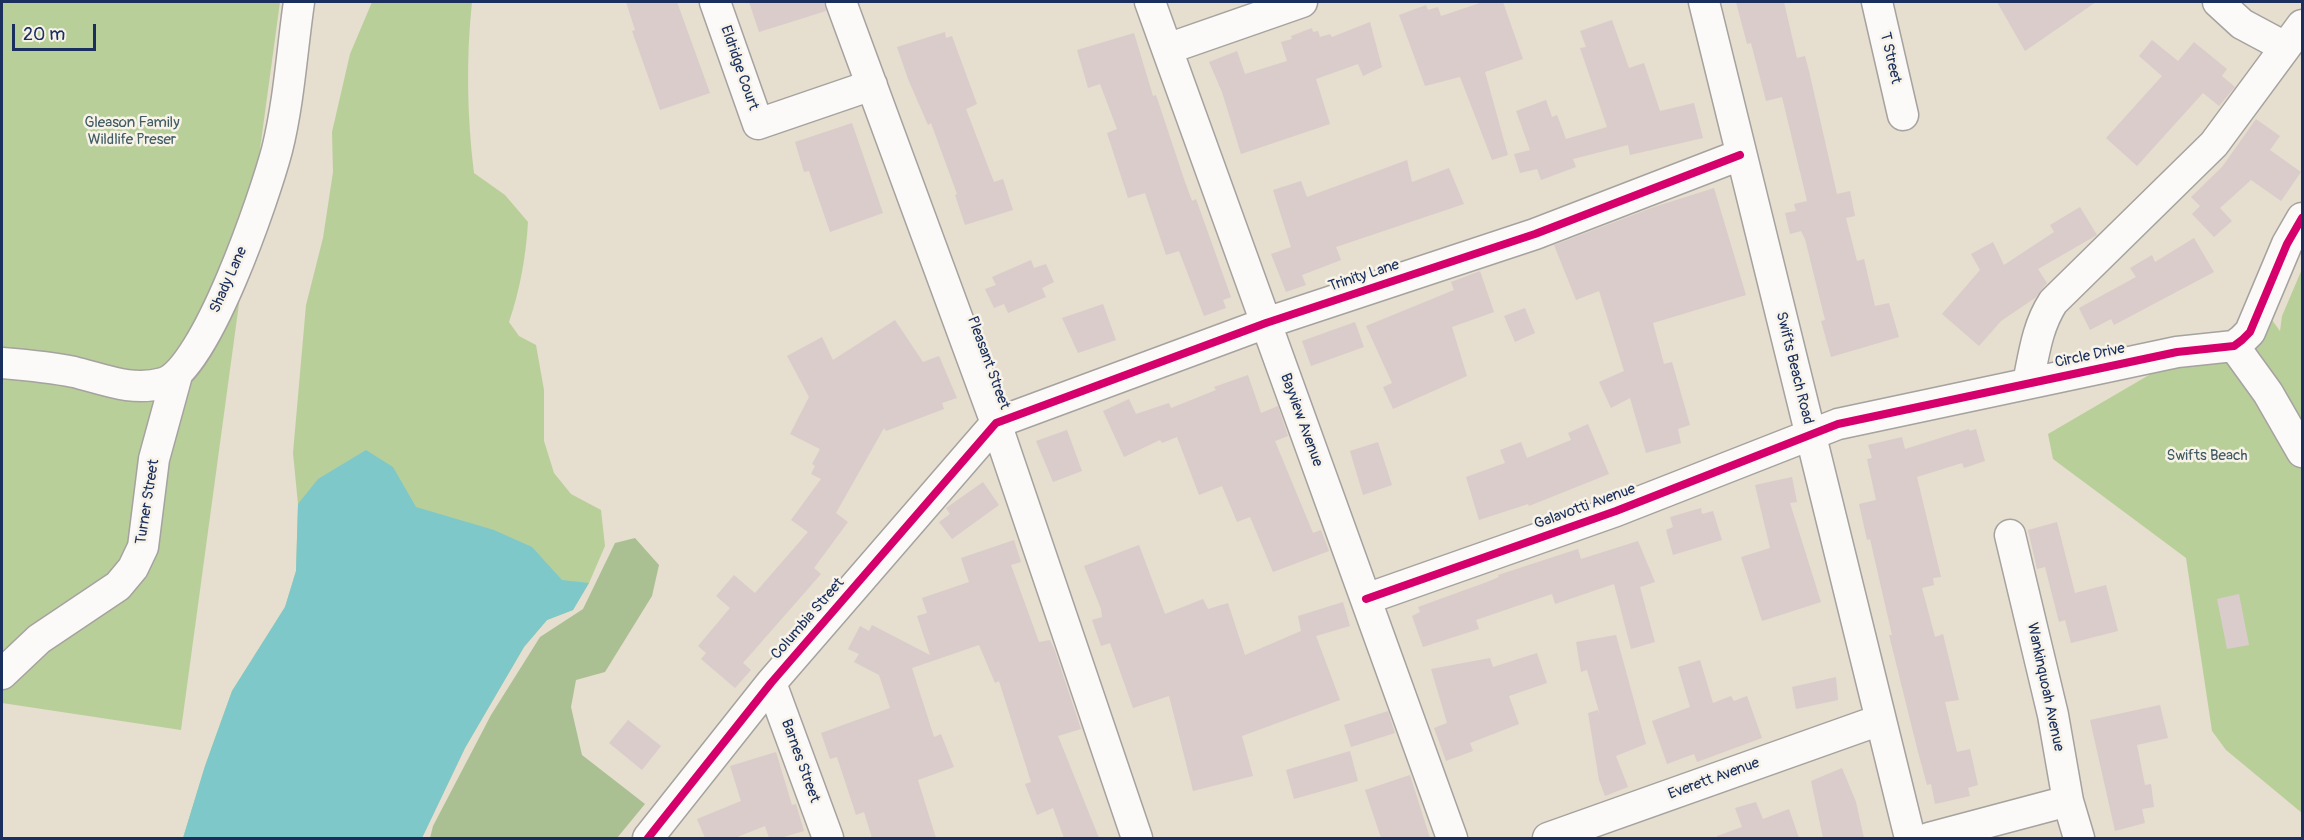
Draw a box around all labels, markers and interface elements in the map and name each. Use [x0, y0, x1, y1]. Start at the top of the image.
scale bar [15, 12, 99, 50]
text: 20 m [23, 23, 65, 46]
street label: Eldridge Court [716, 23, 762, 113]
street label: T Street [1875, 31, 1905, 85]
park label: Gleason Family Wildlife Preser [84, 114, 180, 149]
street label: Shady Lane [206, 244, 252, 316]
street label: Trinity Lane [1326, 256, 1402, 296]
street label: Swifts Beach Road [1771, 310, 1817, 426]
street label: Pleasant Street [963, 314, 1013, 412]
street label: Circle Drive [2053, 340, 2127, 372]
street label: Bayview Avenue [1276, 371, 1326, 469]
park label: Swifts Beach [2166, 447, 2248, 465]
street label: Turner Street [132, 458, 164, 546]
street label: Galavotti Avenue [1532, 480, 1638, 534]
street label: Columbia Street [768, 575, 848, 663]
street label: Wankinquoah Avenue [2023, 621, 2067, 753]
street label: Barnes Street [777, 717, 823, 805]
street label: Everett Avenue [1666, 754, 1762, 804]

